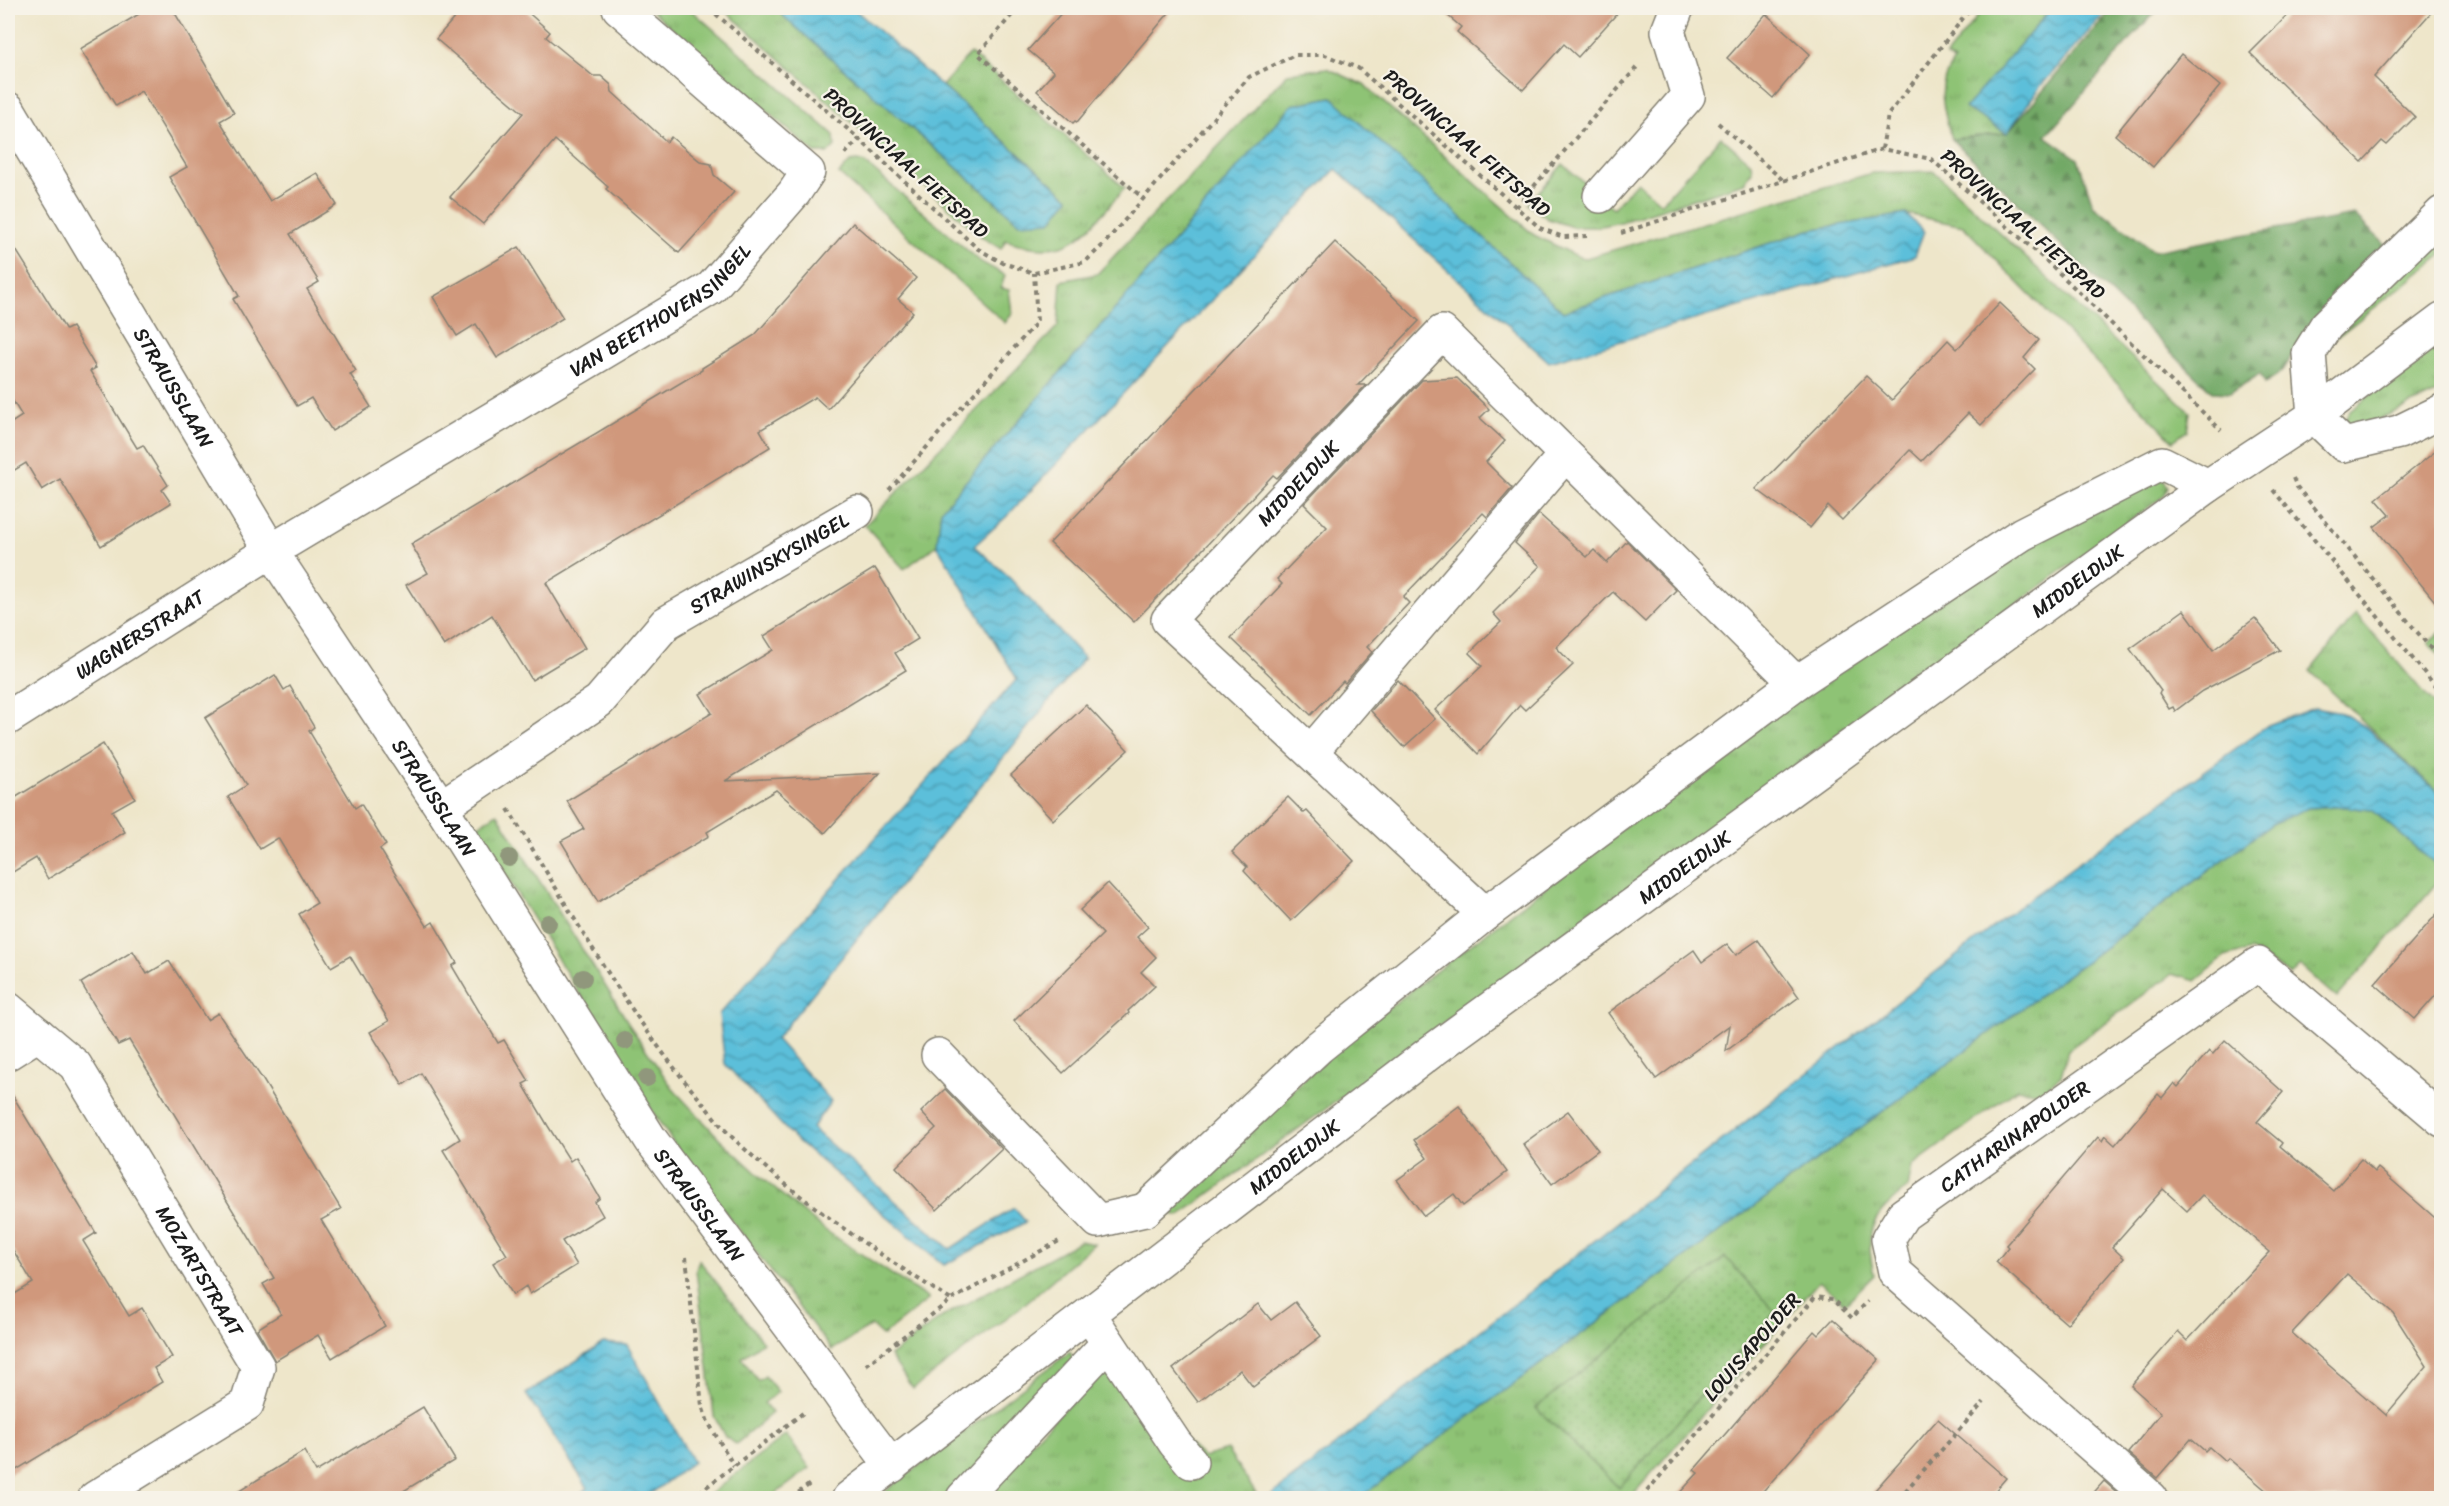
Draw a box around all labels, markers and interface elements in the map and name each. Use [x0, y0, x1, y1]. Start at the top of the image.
street label: PROVINCIAAL FIETSPAD [1375, 60, 1559, 226]
street label: PROVINCIAAL FIETSPAD [815, 79, 997, 247]
street label: PROVINCIAAL FIETSPAD [1932, 140, 2114, 308]
street label: VAN BEETHOVENSINGEL [562, 235, 760, 386]
street label: STRAUSSLAAN [124, 320, 223, 455]
street label: MIDDELDIJK [1248, 431, 1349, 535]
street label: STRAWINSKYSINGEL [682, 503, 856, 624]
street label: MIDDELDIJK [2023, 534, 2133, 627]
street label: WAGNERSTRAAT [68, 579, 213, 689]
street label: STRAUSSLAAN [382, 731, 486, 864]
street label: MIDDELDIJK [1630, 820, 1740, 913]
street label: CATHARINAPOLDER [1932, 1071, 2097, 1202]
street label: MIDDELDIJK [1241, 1109, 1349, 1203]
street label: STRAUSSLAAN [645, 1140, 754, 1270]
street label: MOZARTSTRAAT [146, 1198, 254, 1344]
street label: LOUISAPOLDER [1694, 1284, 1810, 1410]

